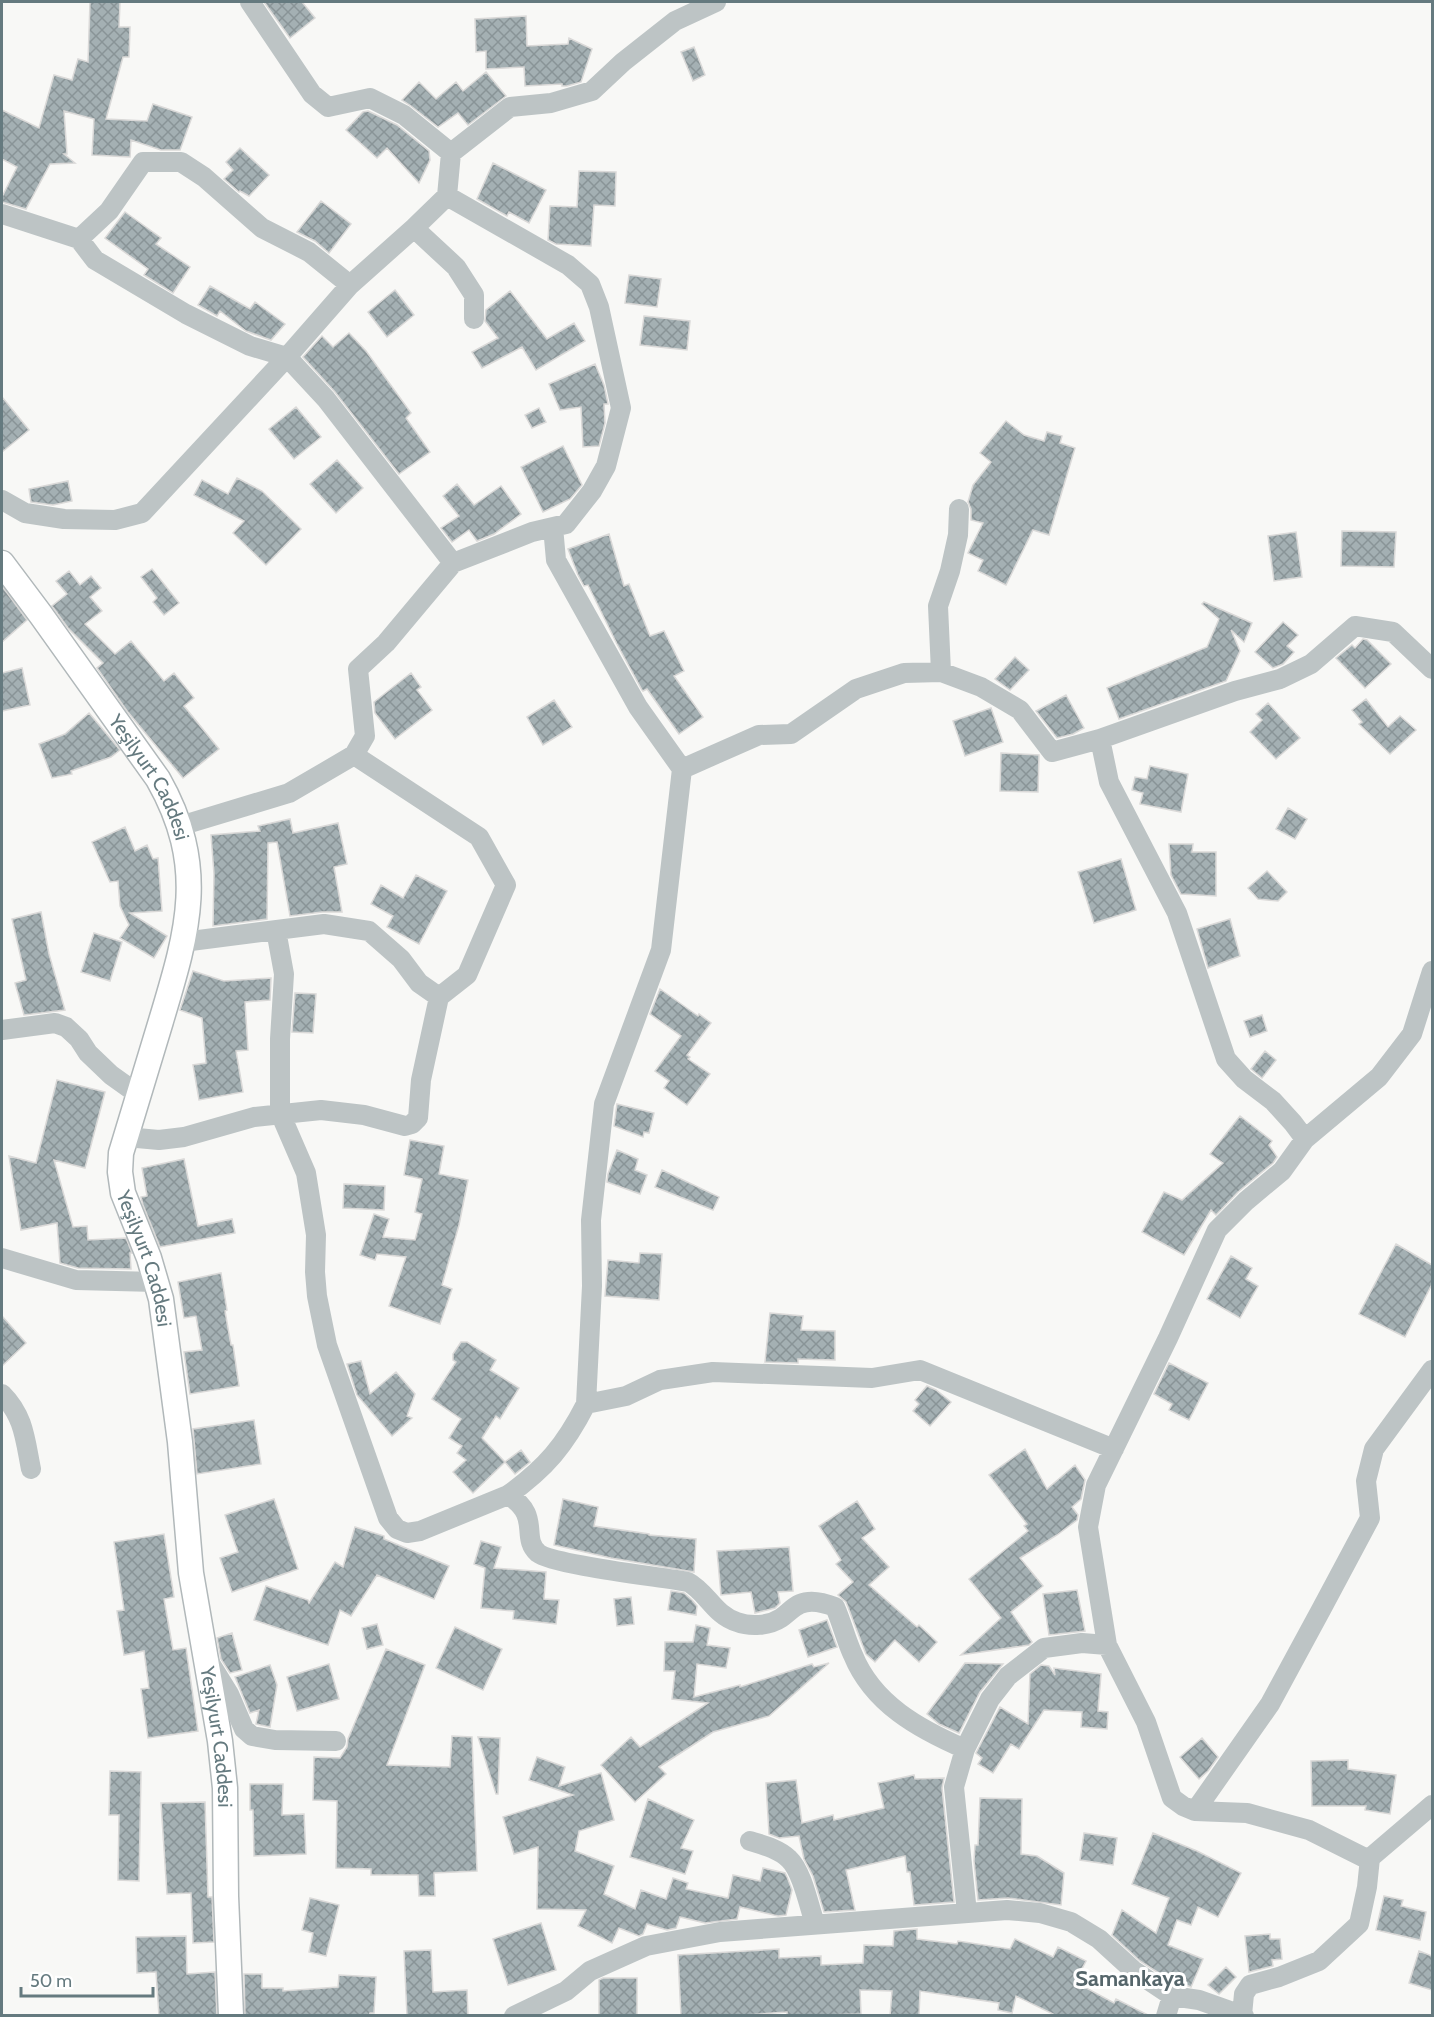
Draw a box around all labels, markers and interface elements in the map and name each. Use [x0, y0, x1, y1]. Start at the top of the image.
street label: Yeşilyurt Caddesi [103, 709, 195, 843]
street label: Yeşilyurt Caddesi [111, 1186, 177, 1328]
street label: Yeşilyurt Caddesi [195, 1664, 237, 1807]
scale bar [21, 1960, 153, 1998]
district label: Samankaya [1075, 1965, 1185, 1992]
text: 50 m [30, 1970, 72, 1992]

